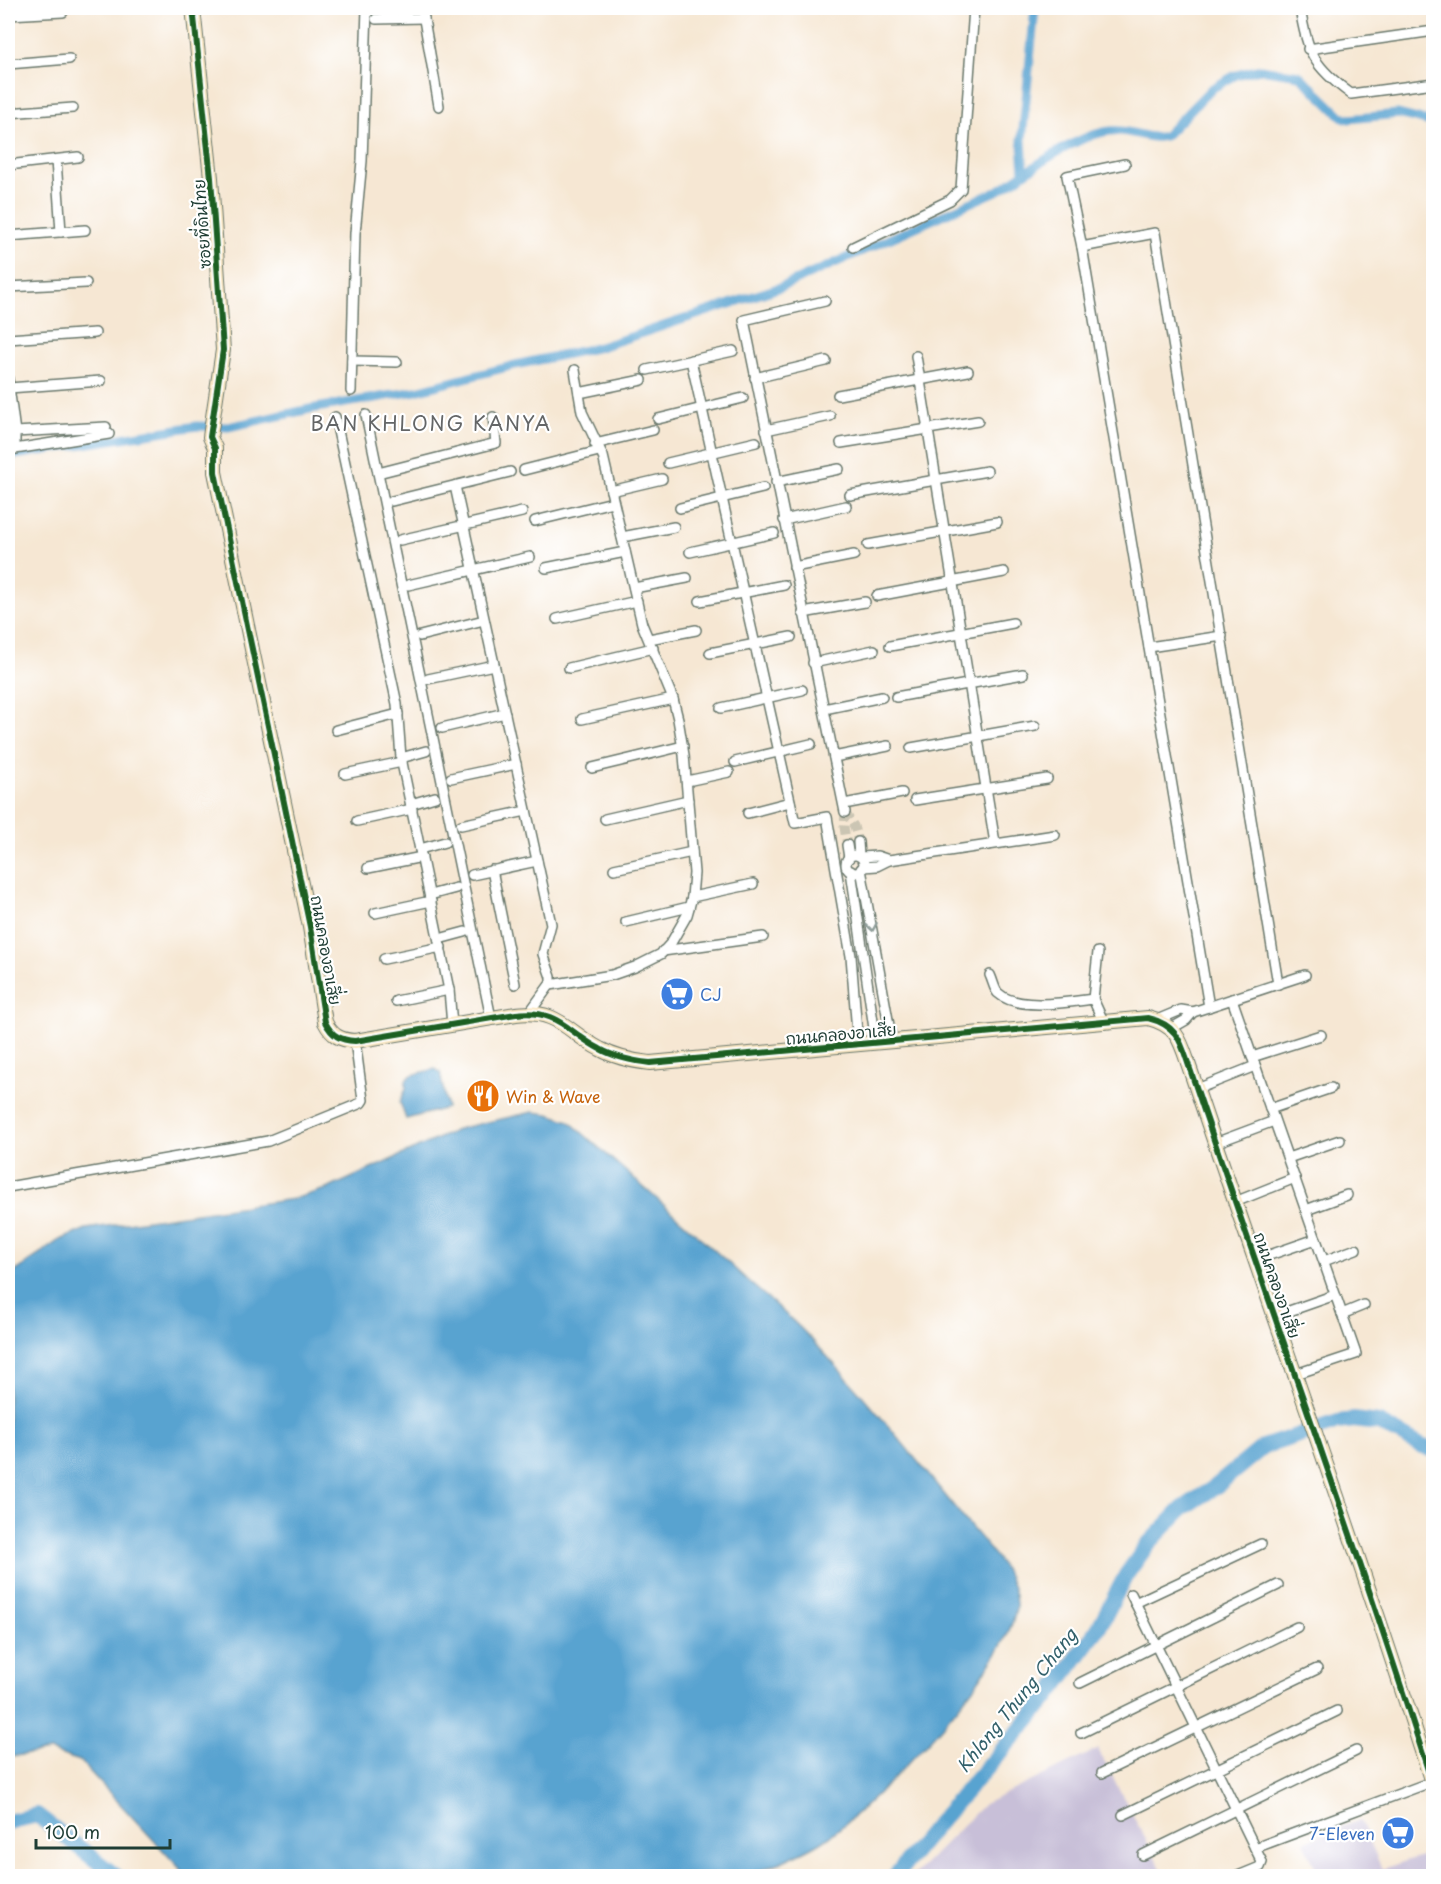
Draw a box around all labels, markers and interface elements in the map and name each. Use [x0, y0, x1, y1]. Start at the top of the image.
street label: ซอยที่ดินไทย [184, 178, 216, 270]
district label: BAN KHLONG KANYA [310, 408, 552, 438]
street label: ถนนคลองอาเสี่ย [306, 893, 350, 1007]
one-way arrow [865, 922, 877, 932]
supermarket icon: CJ [659, 976, 695, 1012]
place label: CJ [700, 982, 722, 1006]
street label: ถนนคลองอาเสี่ย [784, 1014, 898, 1050]
restaurant icon: Win & Wave [465, 1078, 501, 1114]
place label: Win & Wave [506, 1084, 600, 1108]
street label: ถนนคลองอาเสี่ย [1249, 1228, 1309, 1342]
water label: Khlong Thung Chang [949, 1621, 1084, 1778]
scale bar [36, 1812, 170, 1850]
supermarket icon: 7-Eleven [1380, 1815, 1416, 1851]
text: 100 m [45, 1818, 100, 1845]
place label: 7-Eleven [1310, 1821, 1375, 1845]

